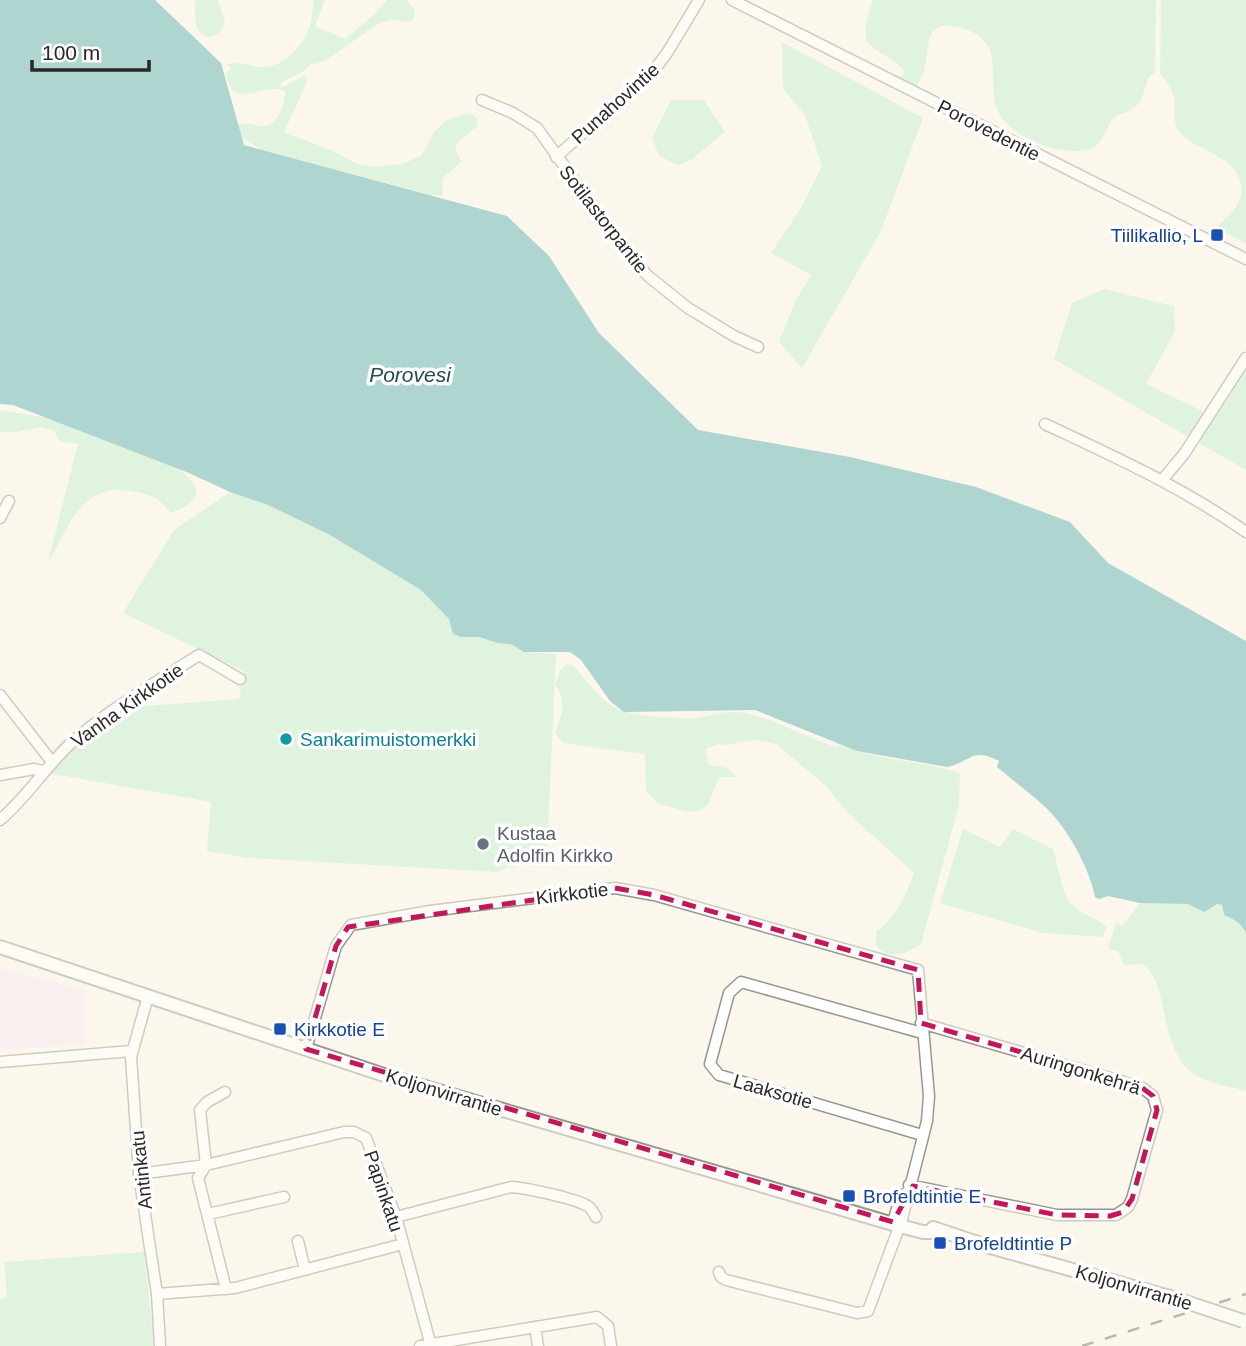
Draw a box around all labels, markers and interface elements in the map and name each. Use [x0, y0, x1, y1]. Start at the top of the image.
scale bar [32, 28, 149, 72]
text: 100 m [42, 41, 100, 64]
street label: Punahovintie [567, 59, 663, 148]
street label: Porovedentie [934, 96, 1043, 165]
street label: Sotilastorpantie [555, 161, 652, 277]
place label: Tiilikallio, L [1111, 225, 1203, 246]
marker: Tiilikallio, L [1209, 227, 1225, 243]
water label: Porovesi [369, 363, 452, 386]
street label: Vanha Kirkkotie [67, 659, 187, 752]
place label: Sankarimuistomerkki [300, 729, 476, 750]
marker: Sankarimuistomerkki [278, 731, 294, 747]
place label: Kustaa Adolfin Kirkko [497, 823, 613, 866]
marker: Kustaa Adolfin Kirkko [475, 836, 491, 852]
street label: Kirkkotie [535, 879, 609, 908]
place label: Kirkkotie E [294, 1019, 385, 1040]
marker: Kirkkotie E [272, 1021, 288, 1037]
street label: Auringonkehrä [1019, 1042, 1143, 1099]
street label: Koljonvirrantie [383, 1065, 504, 1120]
street label: Laaksotie [731, 1070, 815, 1113]
street label: Antinkatu [127, 1129, 156, 1210]
street label: Papinkatu [360, 1148, 407, 1235]
place label: Brofeldtintie E [863, 1186, 981, 1207]
marker: Brofeldtintie E [841, 1188, 857, 1204]
place label: Brofeldtintie P [954, 1233, 1072, 1254]
marker: Brofeldtintie P [932, 1235, 948, 1251]
street label: Koljonvirrantie [1073, 1261, 1195, 1314]

